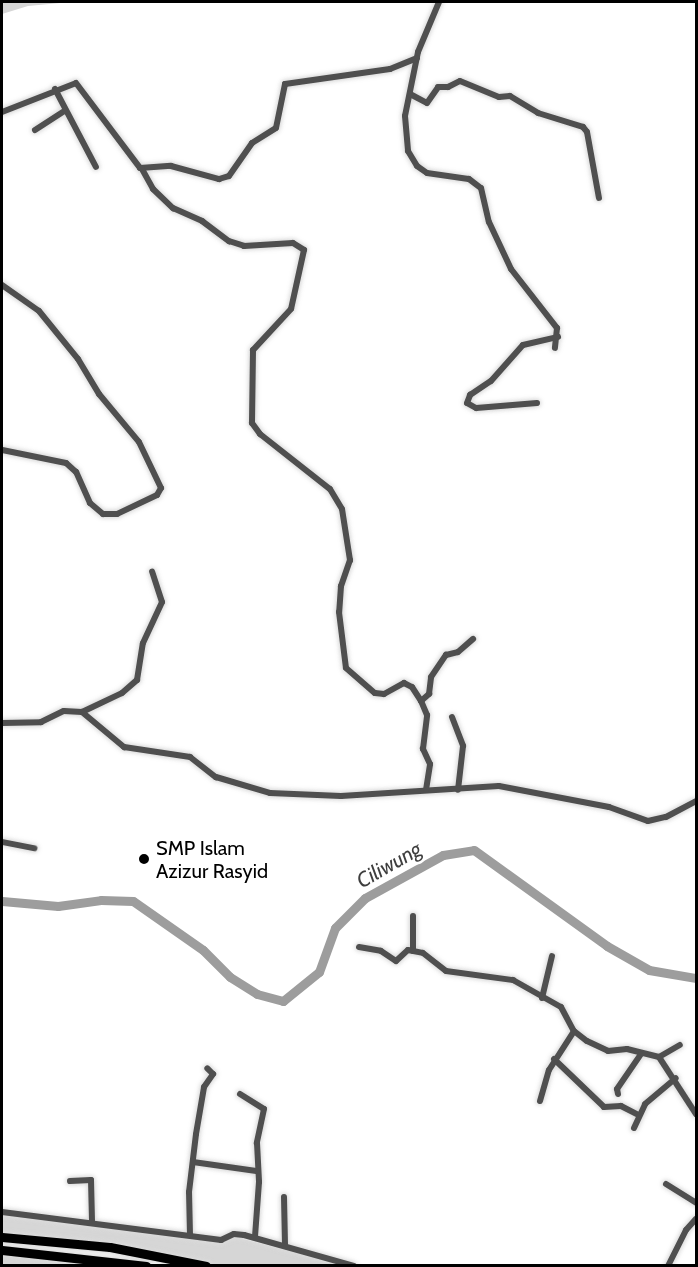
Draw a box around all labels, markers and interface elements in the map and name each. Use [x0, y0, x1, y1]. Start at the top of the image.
place label: SMP Islam Azizur Rasyid [156, 836, 268, 883]
water label: Ciliwung [352, 836, 426, 894]
marker: SMP Islam Azizur Rasyid [137, 852, 151, 866]

